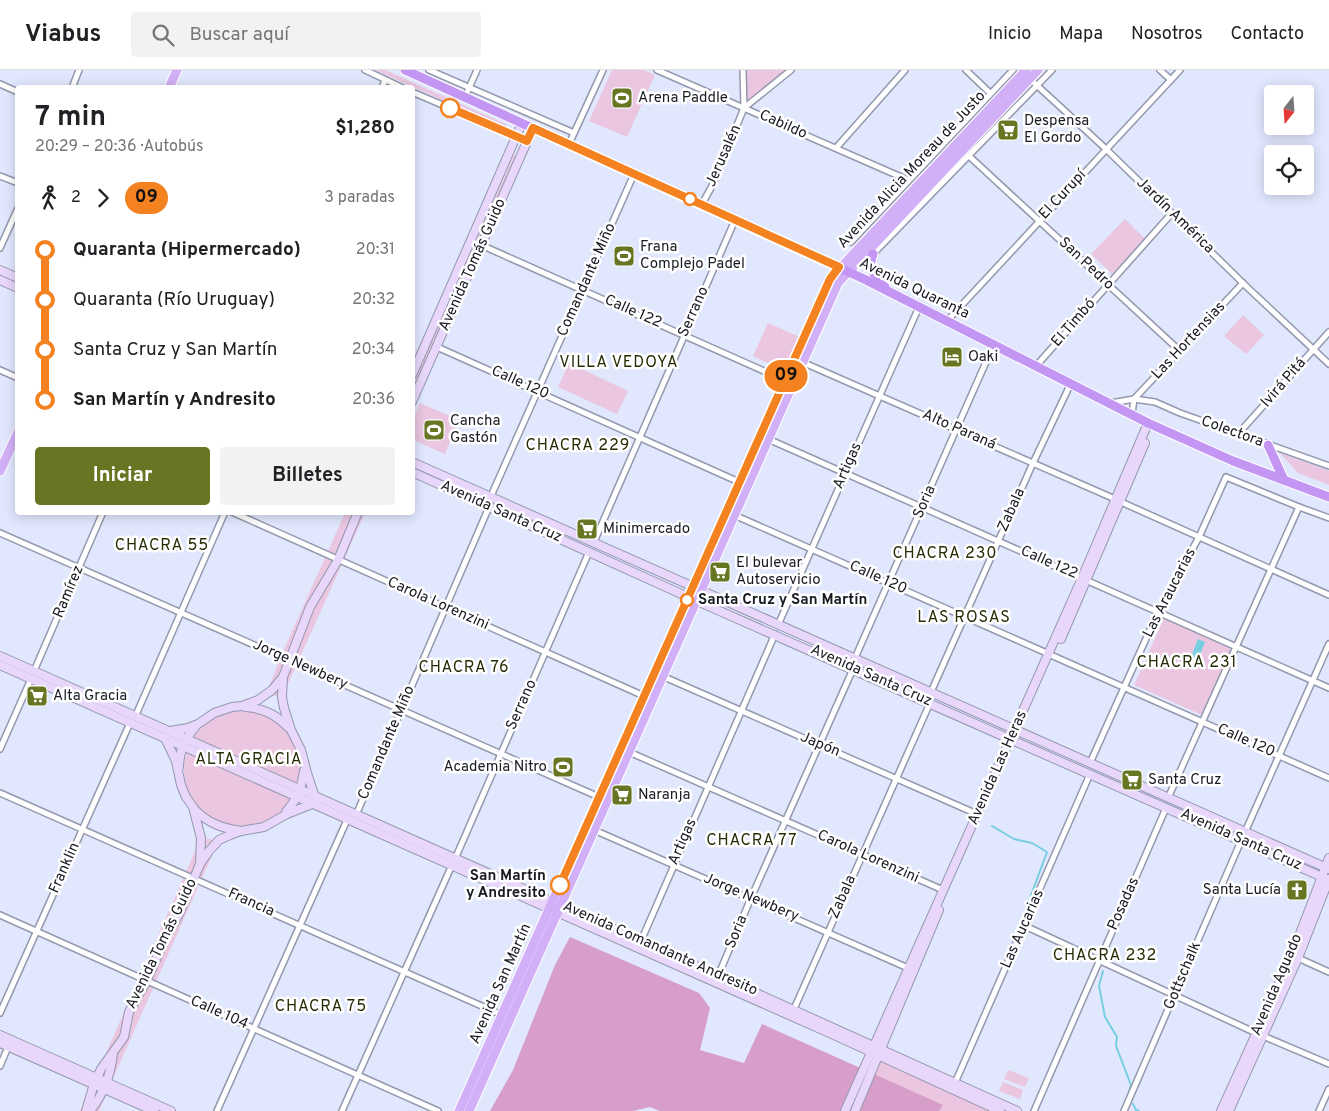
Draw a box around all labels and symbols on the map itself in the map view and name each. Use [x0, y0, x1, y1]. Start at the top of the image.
north arrow [1264, 85, 1314, 135]
sports icon: Arena Paddle [610, 86, 634, 110]
street label: Avenida Alicia Moreau de Justo [834, 87, 990, 253]
place label: Arena Paddle [638, 89, 728, 108]
unlabelled marker [440, 98, 460, 118]
street label: Cabildo [756, 106, 810, 144]
place label: Despensa El Gordo [1024, 112, 1089, 148]
supermarket icon: Despensa El Gordo [996, 118, 1020, 142]
street label: Jerusalén [702, 122, 746, 190]
street label: El Curupí [1035, 165, 1092, 224]
street label: Jardín América [1132, 174, 1218, 258]
unlabelled marker [683, 192, 697, 206]
street label: Avenida Tomás Guido [435, 196, 511, 334]
street label: Comandante Miño [553, 220, 621, 340]
street label: San Pedro [1054, 233, 1118, 295]
place label: Frana Complejo Padel [640, 238, 745, 274]
sports icon: Frana Complejo Padel [612, 244, 636, 268]
street label: Avenida Quaranta [856, 254, 972, 324]
street label: Serrano [674, 284, 714, 340]
street label: Calle 122 [601, 291, 665, 333]
street label: El Timbó [1048, 295, 1100, 351]
street label: Las Hortensias [1148, 298, 1230, 384]
hotel icon: Oaki [940, 345, 964, 369]
place label: Oaki [968, 348, 998, 367]
district label: VILLA VEDOYA [559, 353, 679, 373]
street label: Ivirá Pitá [1257, 354, 1311, 412]
line badge: 09 [764, 360, 808, 392]
street label: Calle 120 [488, 362, 552, 404]
street label: Alto Paraná [919, 405, 999, 455]
place label: Cancha Gastón [450, 412, 500, 448]
street label: Colectora [1198, 412, 1266, 452]
sports icon: Cancha Gastón [422, 418, 446, 442]
district label: CHACRA 229 [526, 436, 630, 456]
street label: Artigas [829, 440, 867, 492]
street label: Avenida Santa Cruz [437, 477, 565, 547]
street label: Soria [909, 482, 941, 522]
street label: Zabala [994, 485, 1030, 535]
supermarket icon: Minimercado [575, 517, 599, 541]
place label: Minimercado [603, 520, 690, 539]
district label: CHACRA 55 [115, 536, 209, 556]
street label: Calle 122 [1017, 542, 1081, 584]
district label: CHACRA 230 [892, 544, 998, 564]
street label: Las Araucarias [1139, 545, 1201, 641]
place label: El bulevar Autoservicio [736, 554, 821, 590]
street label: Calle 120 [846, 557, 910, 599]
supermarket icon: El bulevar Autoservicio [708, 560, 732, 584]
street label: Ramírez [49, 563, 89, 621]
street label: Carola Lorenzini [384, 573, 492, 635]
place label: Santa Cruz y San Martín [698, 591, 867, 610]
marker: Santa Cruz y San Martín [680, 593, 694, 607]
district label: LAS ROSAS [917, 608, 1011, 628]
street label: Jorge Newbery [250, 636, 351, 694]
street label: Avenida Santa Cruz [807, 641, 935, 711]
district label: CHACRA 231 [1136, 653, 1238, 673]
district label: CHACRA 76 [418, 658, 510, 678]
street label: Serrano [502, 677, 542, 733]
street label: Comandante Miño [354, 683, 420, 803]
supermarket icon: Alta Gracia [25, 684, 49, 708]
place label: Alta Gracia [53, 687, 127, 706]
street label: Avenida Las Heras [964, 708, 1032, 828]
street label: Calle 120 [1214, 720, 1278, 762]
street label: Japón [797, 728, 843, 762]
district label: ALTA GRACIA [195, 750, 303, 770]
sports icon: Academia Nitro [551, 755, 575, 779]
place label: Academia Nitro [444, 758, 547, 777]
supermarket icon: Santa Cruz [1120, 768, 1144, 792]
place label: Santa Cruz [1148, 771, 1222, 790]
supermarket icon: Naranja [610, 783, 634, 807]
place label: Naranja [638, 786, 690, 805]
street label: Avenida Santa Cruz [1177, 805, 1305, 875]
street label: Artigas [664, 816, 702, 868]
street label: Carola Lorenzini [814, 826, 922, 888]
district label: CHACRA 77 [706, 831, 798, 851]
street label: Franklin [45, 840, 85, 896]
place label: San Martín y Andresito [466, 867, 546, 903]
street label: Jorge Newbery [700, 869, 802, 927]
street label: Zabala [825, 872, 861, 922]
marker: San Martín y Andresito [550, 875, 570, 895]
street label: Posadas [1104, 875, 1144, 933]
street label: Avenida Tomás Guido [122, 876, 202, 1012]
church icon: Santa Lucía [1285, 878, 1309, 902]
place label: Santa Lucía [1203, 881, 1281, 900]
street label: Francia [225, 884, 277, 922]
street label: Las Aucarias [997, 886, 1049, 972]
street label: Avenida Comandante Andresito [559, 897, 761, 1001]
street label: Soria [722, 912, 752, 952]
street label: Avenida San Martín [466, 921, 536, 1047]
street label: Avenida Aguado [1247, 931, 1307, 1039]
street label: Gottschalk [1160, 939, 1206, 1013]
district label: CHACRA 232 [1053, 946, 1157, 966]
street label: Calle 104 [187, 992, 251, 1034]
district label: CHACRA 75 [275, 997, 367, 1017]

